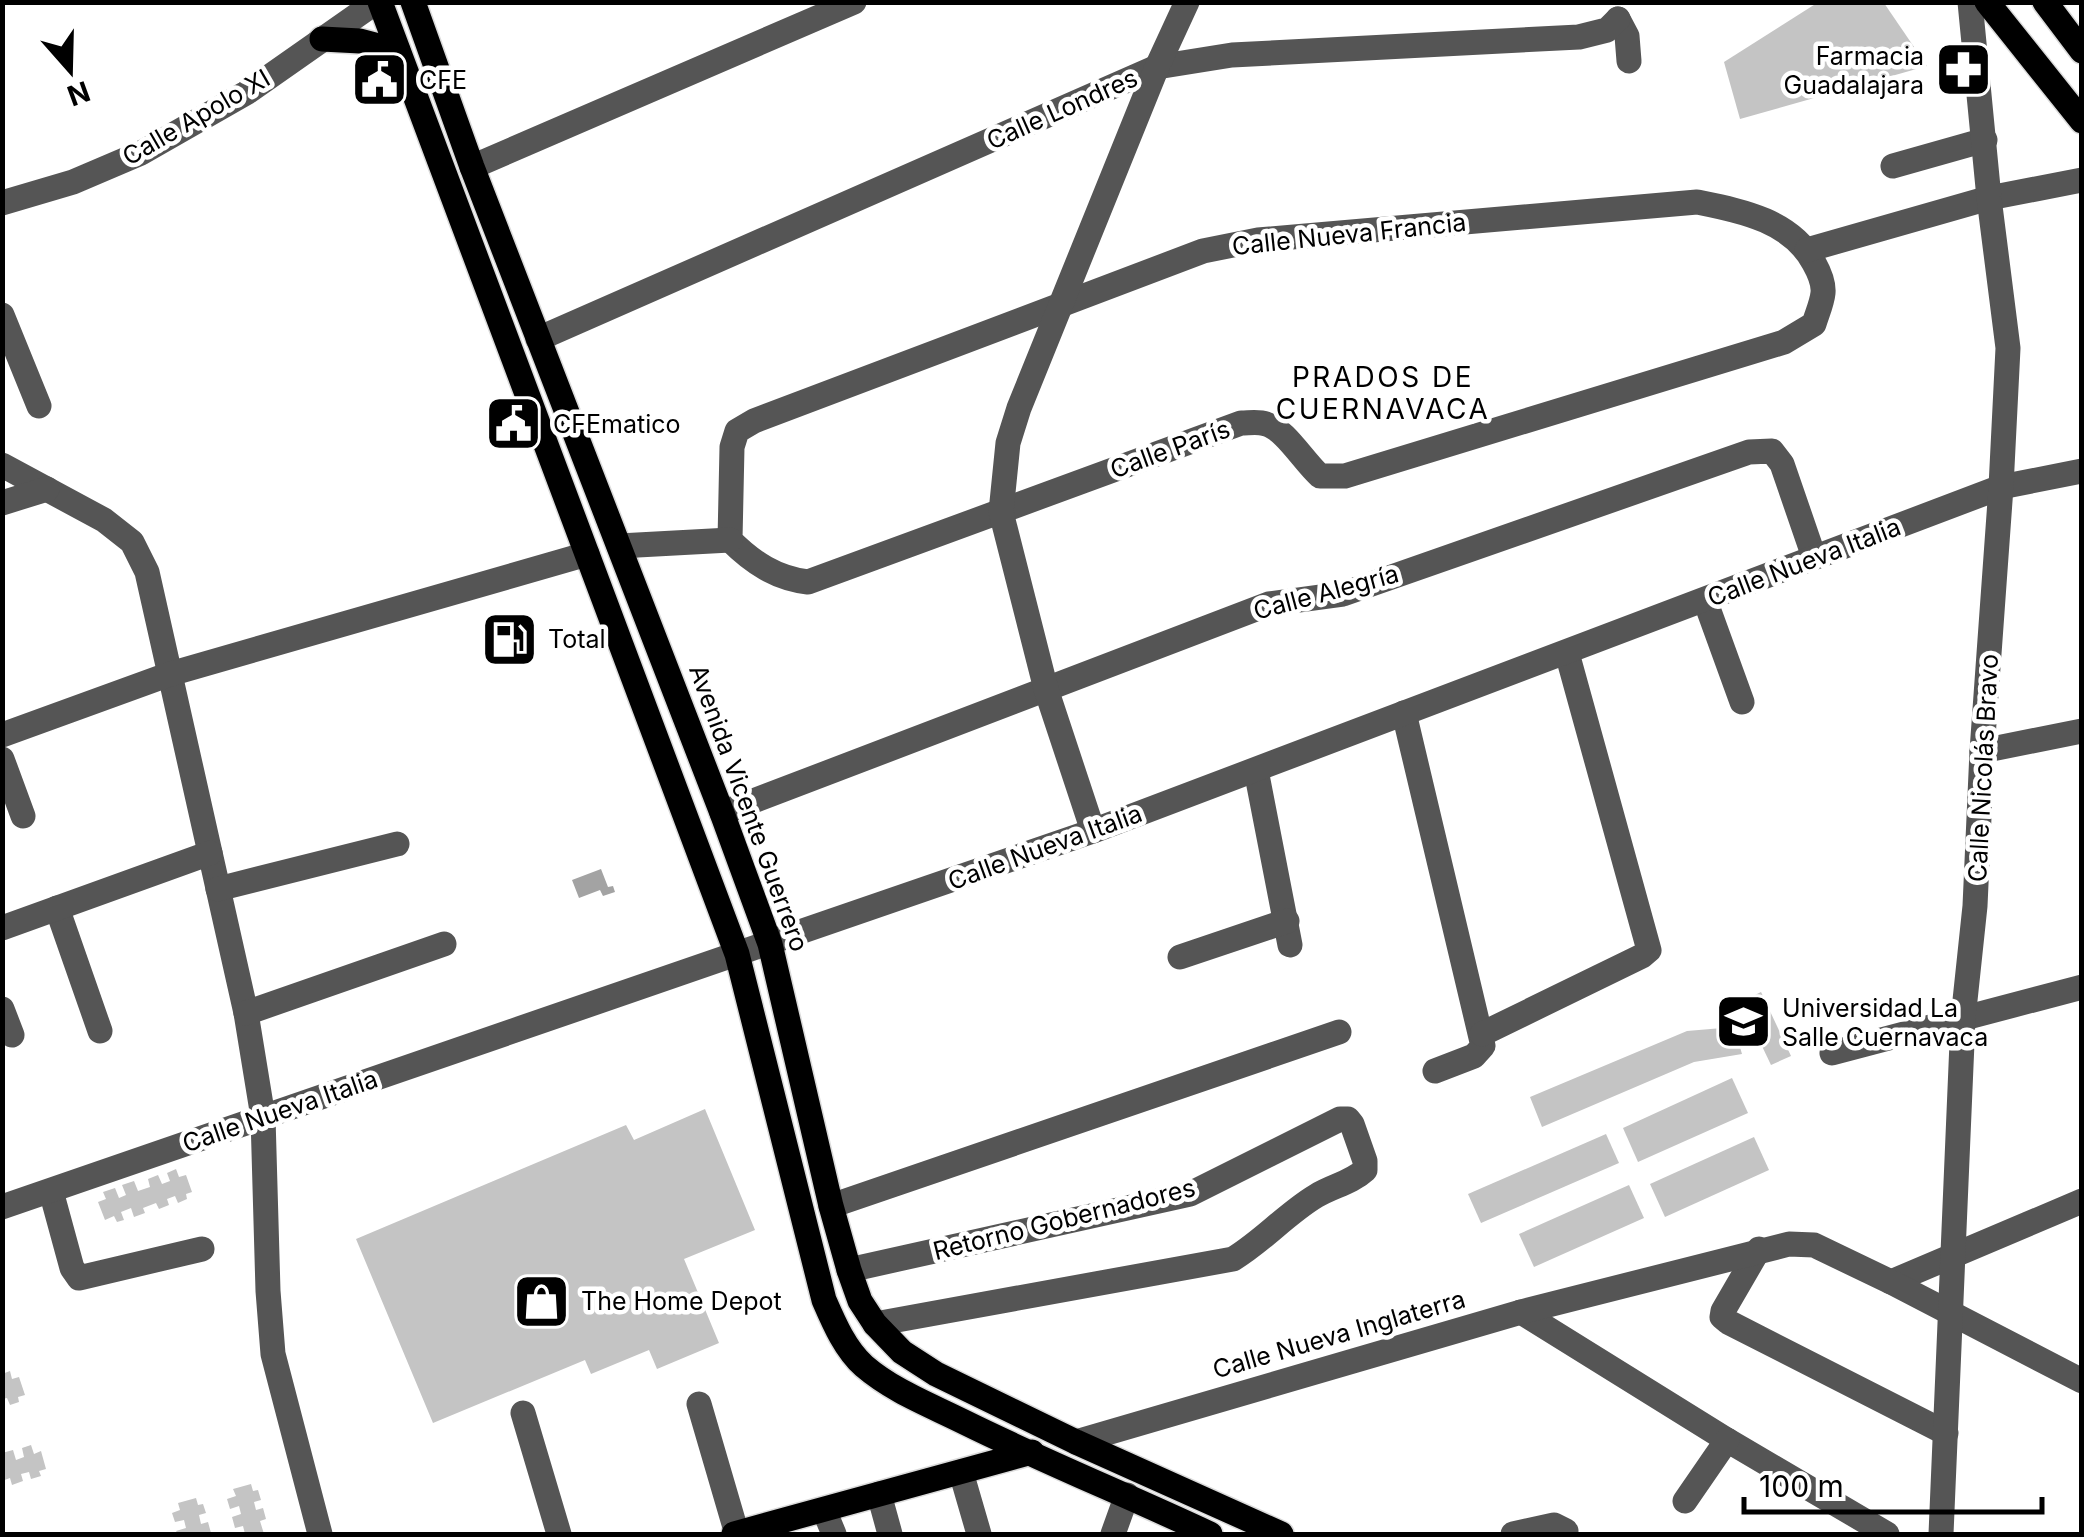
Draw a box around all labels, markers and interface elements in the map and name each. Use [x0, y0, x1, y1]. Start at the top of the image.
north arrow [20, 20, 120, 120]
pharmacy icon: Farmacia Guadalajara [1933, 40, 1993, 100]
place label: Farmacia Guadalajara [1784, 41, 1924, 100]
public building icon: CFE [350, 50, 410, 110]
street label: Calle Londres [982, 62, 1142, 156]
street label: Calle Apolo XI [117, 63, 275, 171]
place label: CFE [419, 65, 467, 95]
text: N [63, 74, 94, 113]
street label: Calle Nueva Francia [1230, 207, 1468, 261]
district label: PRADOS DE CUERNAVACA [1276, 360, 1490, 426]
public building icon: CFEmatico [484, 394, 544, 454]
place label: CFEmatico [553, 409, 681, 439]
street label: Calle París [1106, 414, 1234, 484]
street label: Calle Nueva Italia [1703, 511, 1905, 613]
street label: Calle Alegría [1250, 558, 1402, 626]
fuel station icon: Total [479, 609, 539, 669]
place label: Total [548, 624, 606, 654]
street label: Calle Nicolás Bravo [1962, 653, 2004, 883]
street label: Avenida Vicente Guerrero [683, 661, 815, 955]
street label: Calle Nueva Italia [944, 798, 1146, 896]
school or university icon: Universidad La Salle Cuernavaca [1713, 992, 1773, 1052]
place label: Universidad La Salle Cuernavaca [1782, 993, 1988, 1052]
street label: Calle Nueva Italia [179, 1064, 381, 1158]
street label: Retorno Gobernadores [930, 1172, 1198, 1266]
shop icon: The Home Depot [512, 1271, 572, 1331]
street label: Calle Nueva Inglaterra [1209, 1284, 1469, 1384]
place label: The Home Depot [581, 1286, 782, 1316]
scale bar [1744, 1452, 2042, 1514]
text: 100 m [1759, 1468, 1844, 1504]

